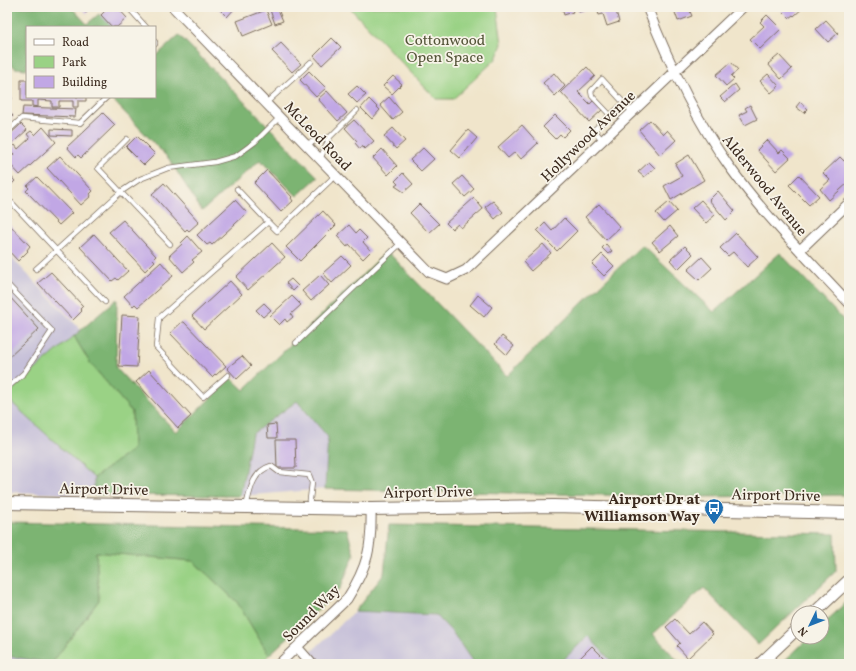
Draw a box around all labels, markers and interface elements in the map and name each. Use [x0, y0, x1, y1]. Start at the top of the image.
legend [26, 26, 156, 98]
park label: Cottonwood Open Space [405, 31, 485, 69]
text: Road [62, 35, 89, 51]
text: Park [62, 55, 87, 71]
text: Building [62, 75, 107, 91]
street label: Hollywood Avenue [537, 86, 641, 188]
street label: McLeod Road [278, 98, 355, 176]
street label: Alderwood Avenue [716, 131, 811, 241]
street label: Airport Drive [59, 479, 149, 502]
street label: Airport Drive [383, 482, 473, 505]
street label: Airport Drive [731, 485, 821, 508]
place label: Airport Dr at Williamson Way [584, 490, 701, 528]
bus stop icon: Airport Dr at Williamson Way [703, 497, 725, 525]
street label: Sound Way [279, 581, 346, 648]
north arrow [790, 605, 830, 645]
text: N [796, 623, 812, 639]

